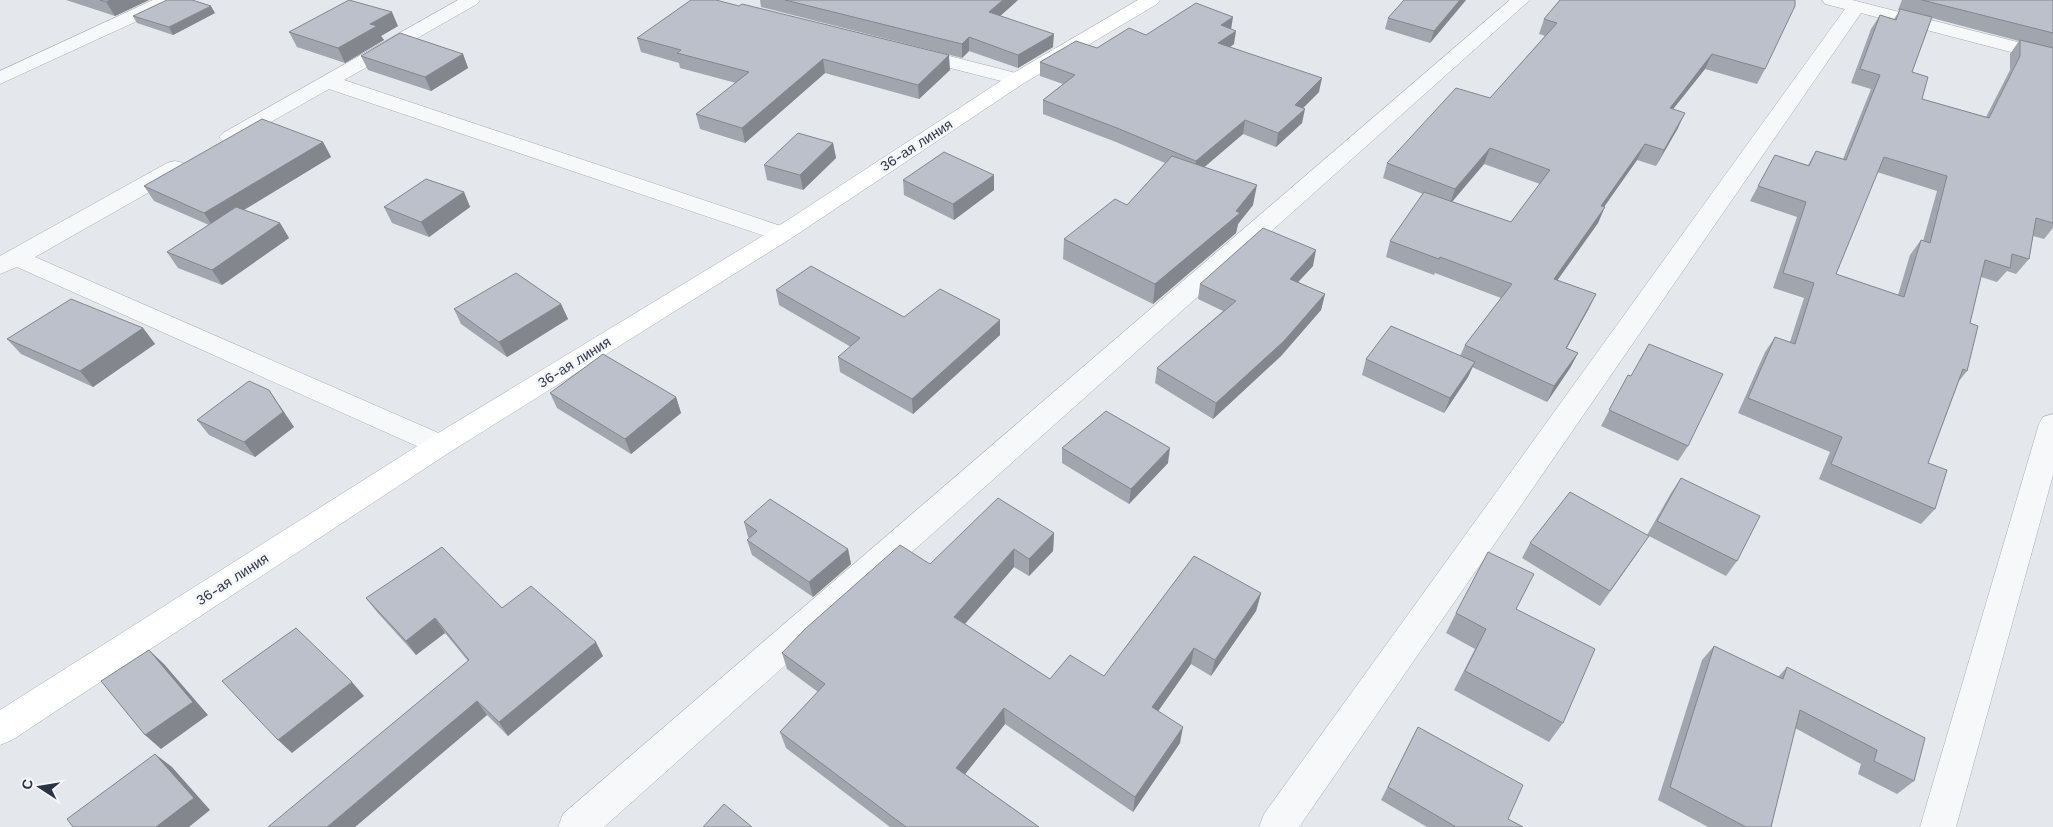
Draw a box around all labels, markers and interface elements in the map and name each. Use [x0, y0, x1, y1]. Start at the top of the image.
street label: 36-ая линия [877, 116, 955, 174]
street label: 36-ая линия [535, 333, 613, 391]
street label: 36-ая линия [193, 550, 271, 608]
north arrow [15, 762, 65, 812]
text: С [18, 778, 36, 791]

